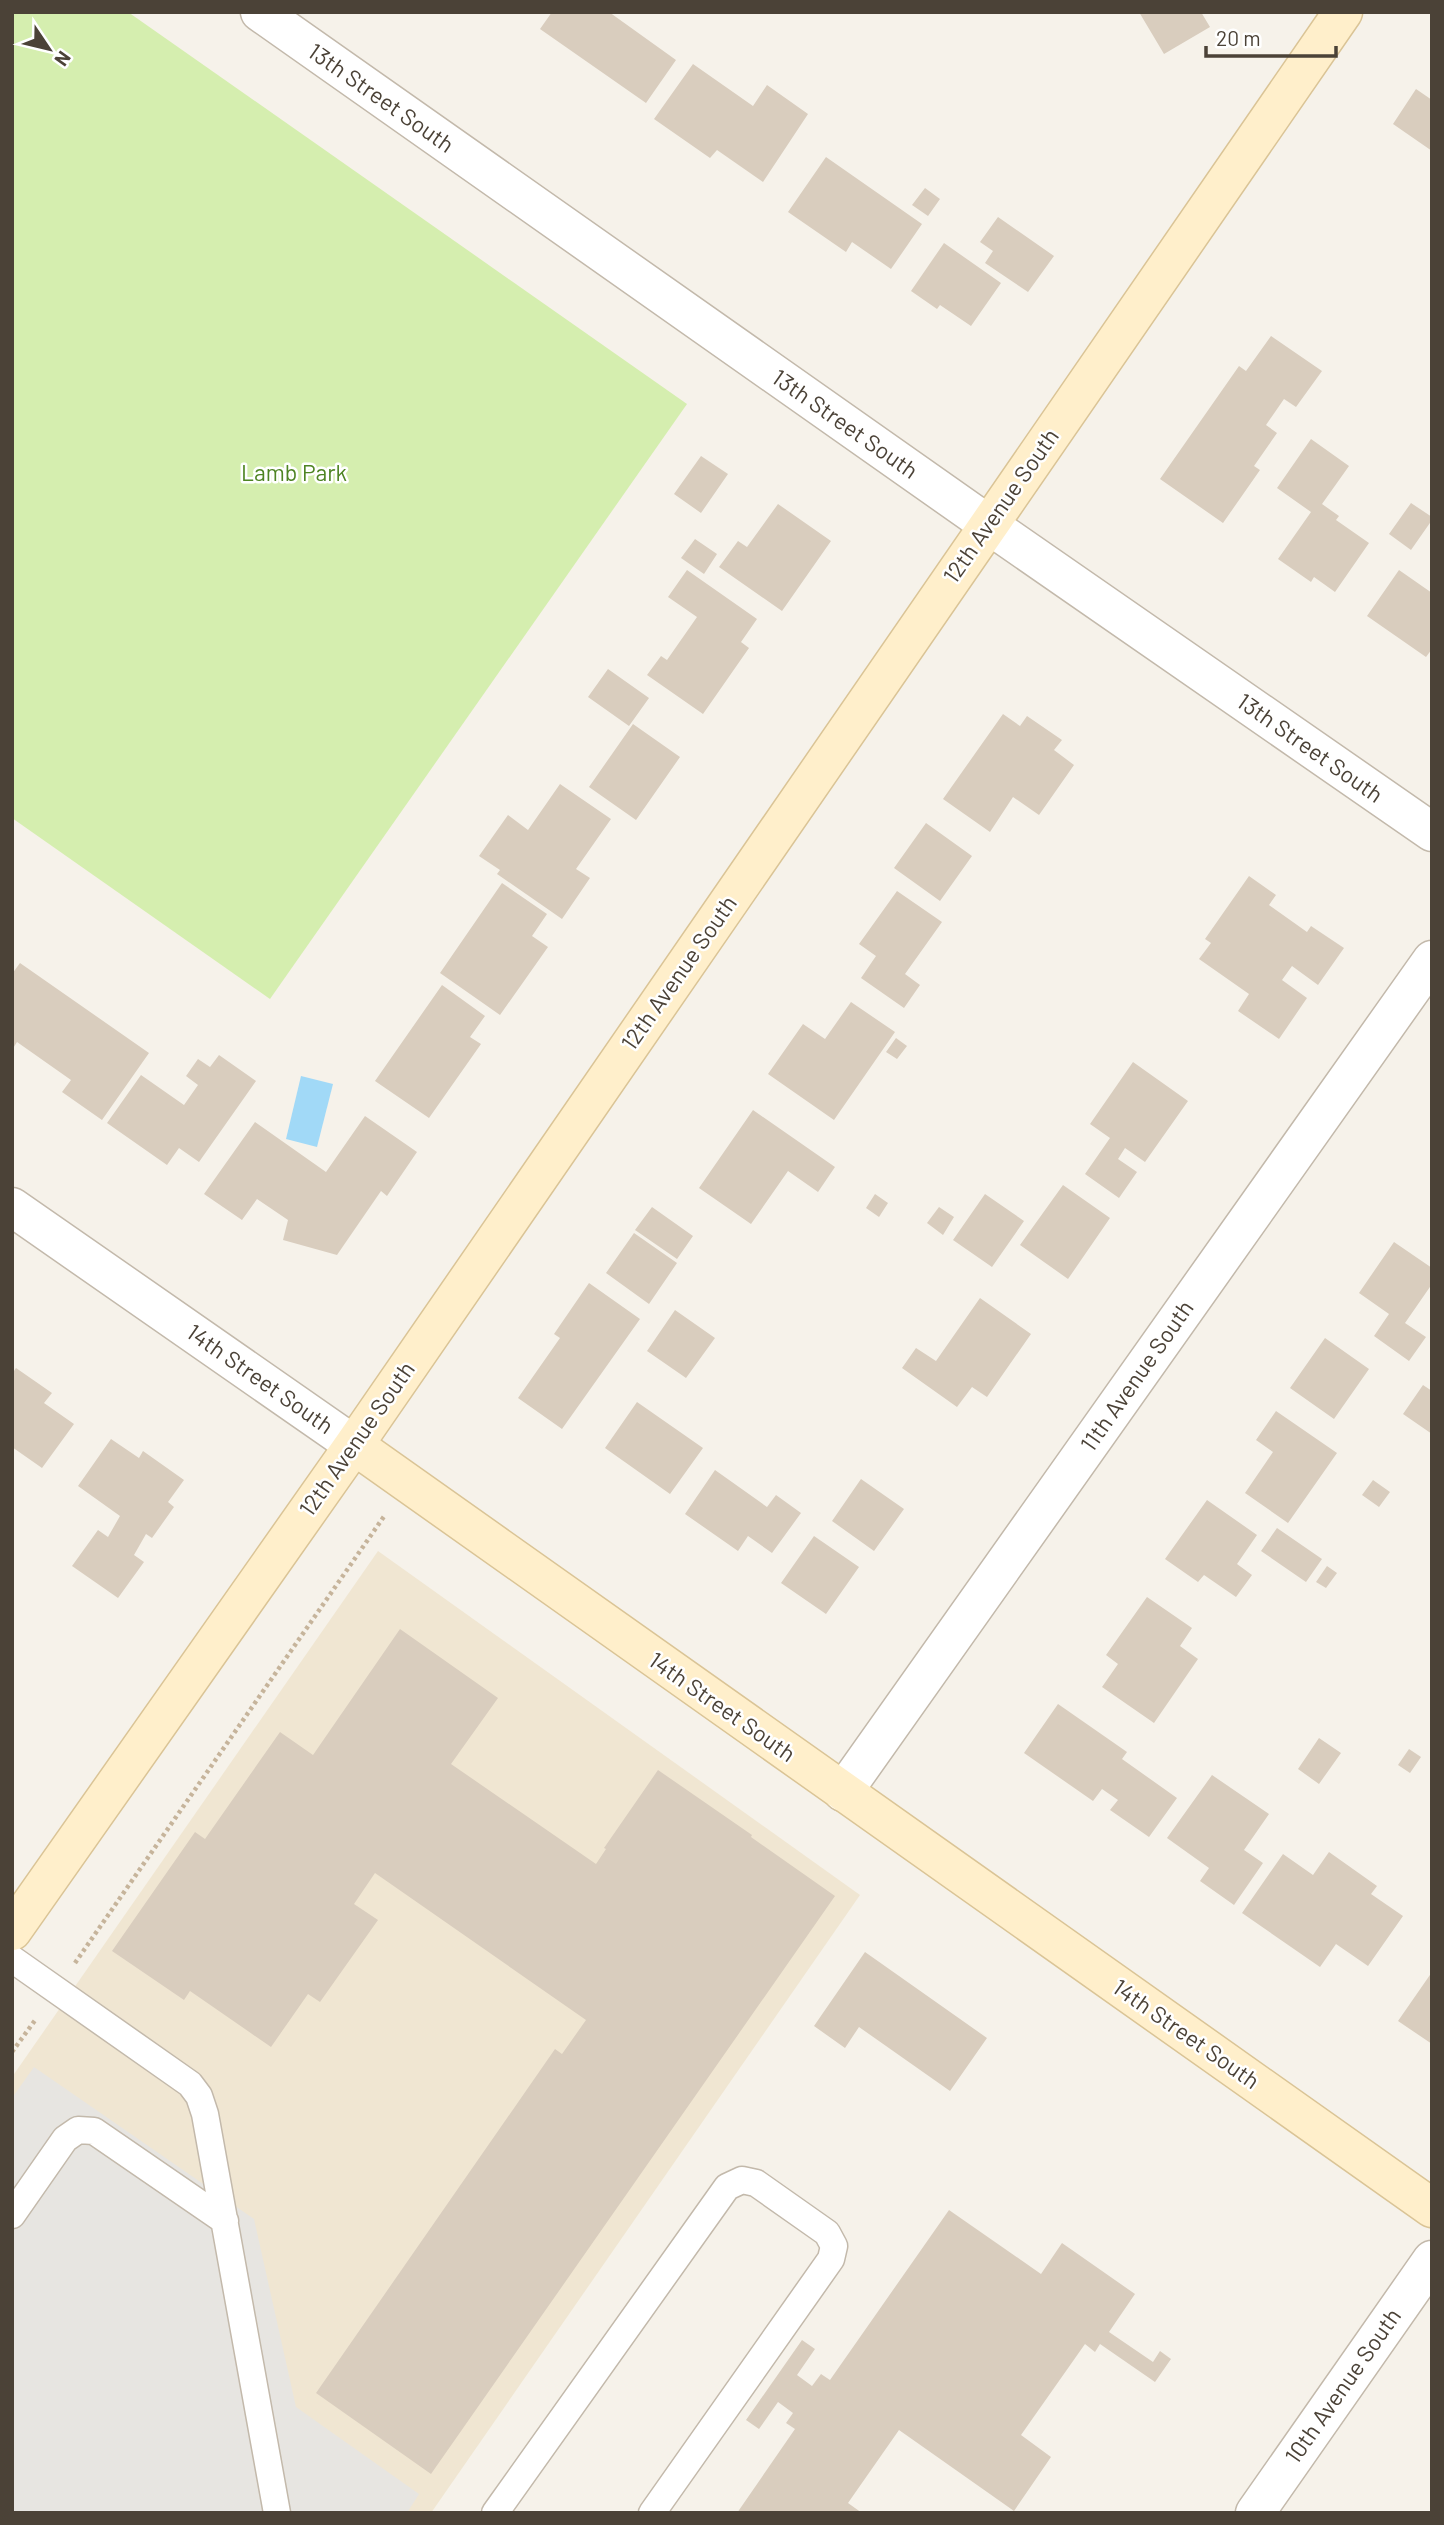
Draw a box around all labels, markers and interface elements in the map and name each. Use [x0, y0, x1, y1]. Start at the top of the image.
north arrow [14, 14, 84, 84]
scale bar [1206, 14, 1336, 58]
text: 20 m [1216, 25, 1261, 50]
street label: 13th Street South [303, 36, 460, 158]
text: N [50, 47, 76, 71]
street label: 13th Street South [767, 362, 924, 484]
street label: 12th Avenue South [936, 423, 1064, 588]
park label: Lamb Park [241, 458, 347, 486]
street label: 13th Street South [1232, 686, 1389, 808]
street label: 12th Avenue South [614, 890, 742, 1055]
street label: 11th Avenue South [1074, 1294, 1199, 1456]
street label: 14th Street South [182, 1317, 339, 1439]
street label: 12th Avenue South [292, 1356, 420, 1521]
street label: 14th Street South [644, 1645, 801, 1767]
street label: 14th Street South [1108, 1972, 1265, 2094]
street label: 10th Avenue South [1278, 2302, 1406, 2468]

